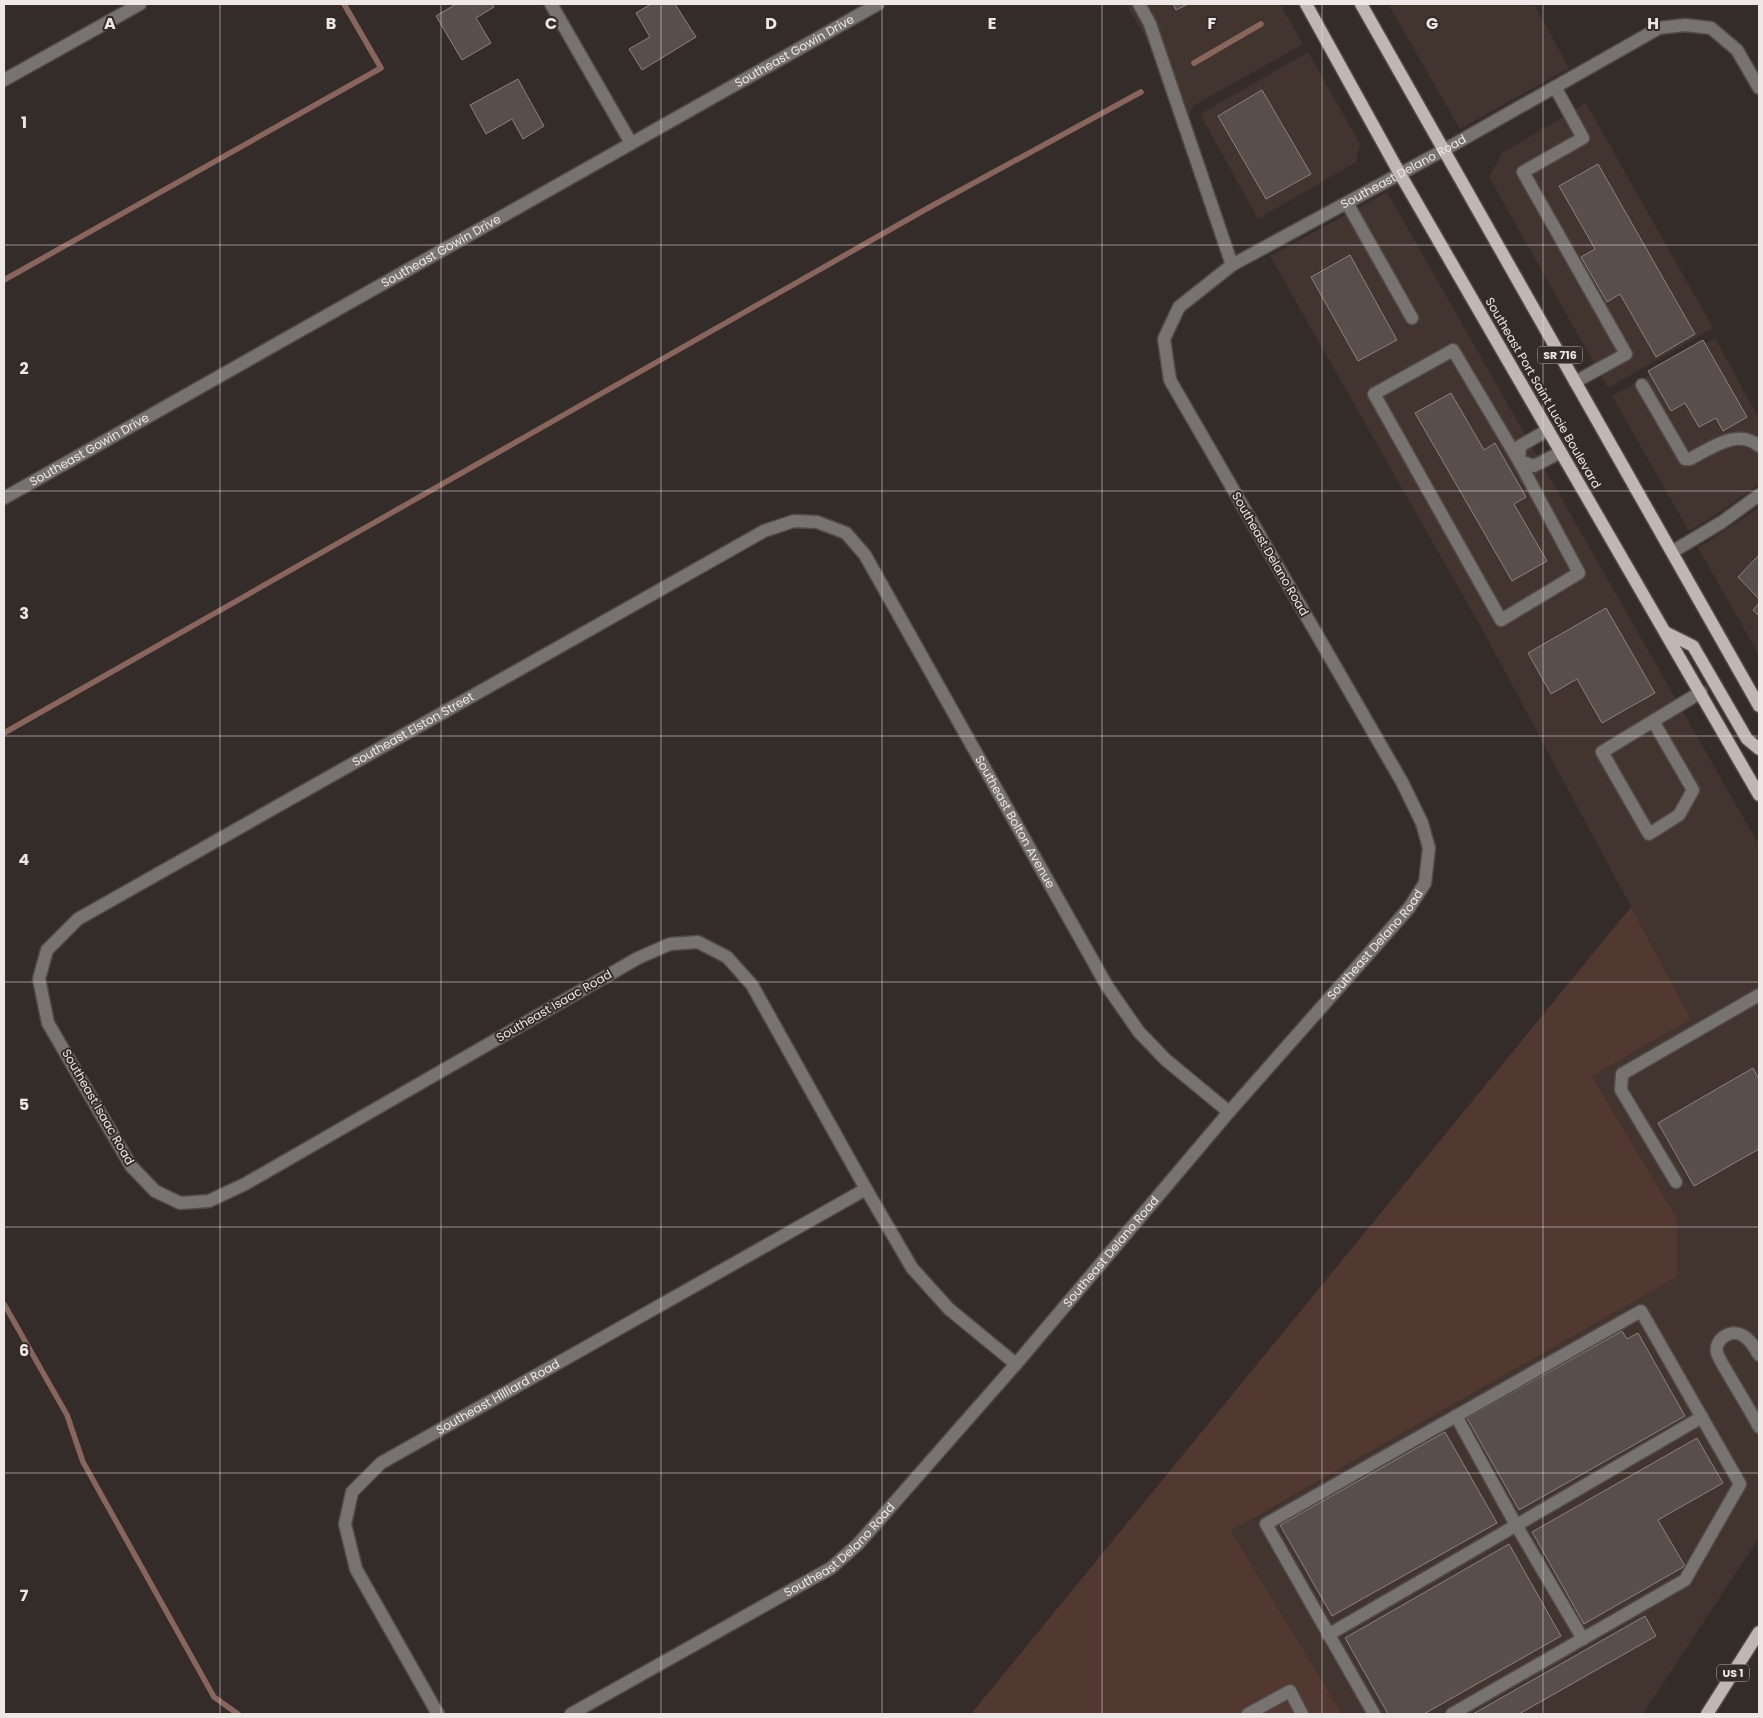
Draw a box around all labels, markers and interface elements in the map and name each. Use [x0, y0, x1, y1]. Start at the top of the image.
text: A [104, 12, 116, 35]
text: B [326, 12, 336, 35]
text: C [545, 12, 557, 35]
street label: Southeast Gowin Drive [732, 12, 856, 90]
text: E [988, 12, 996, 35]
text: F [1208, 12, 1217, 35]
text: G [1426, 12, 1438, 35]
text: H [1647, 12, 1659, 35]
text: 1 [21, 111, 27, 134]
street label: Southeast Delano Road [1337, 130, 1469, 213]
street label: Southeast Gowin Drive [378, 210, 504, 291]
street label: Southeast Port Saint Lucie Boulevard [1482, 294, 1605, 491]
road number: SR 716 [1538, 346, 1582, 364]
text: 2 [19, 357, 29, 380]
street label: Southeast Gowin Drive [26, 409, 152, 490]
street label: Southeast Delano Road [1228, 489, 1313, 619]
text: 3 [19, 602, 29, 625]
street label: Southeast Elston Street [349, 688, 477, 770]
street label: Southeast Bolton Avenue [971, 752, 1059, 891]
text: 4 [19, 848, 30, 871]
street label: Southeast Delano Road [1323, 886, 1427, 1003]
street label: Southeast Isaac Road [493, 965, 615, 1046]
street label: Southeast Isaac Road [58, 1046, 139, 1168]
text: 5 [19, 1093, 29, 1116]
street label: Southeast Delano Road [1059, 1192, 1163, 1311]
text: 6 [19, 1339, 29, 1362]
street label: Southeast Hilliard Road [433, 1355, 563, 1438]
street label: Southeast Delano Road [781, 1499, 898, 1601]
text: 7 [20, 1584, 29, 1607]
road number: US 1 [1717, 1665, 1749, 1682]

